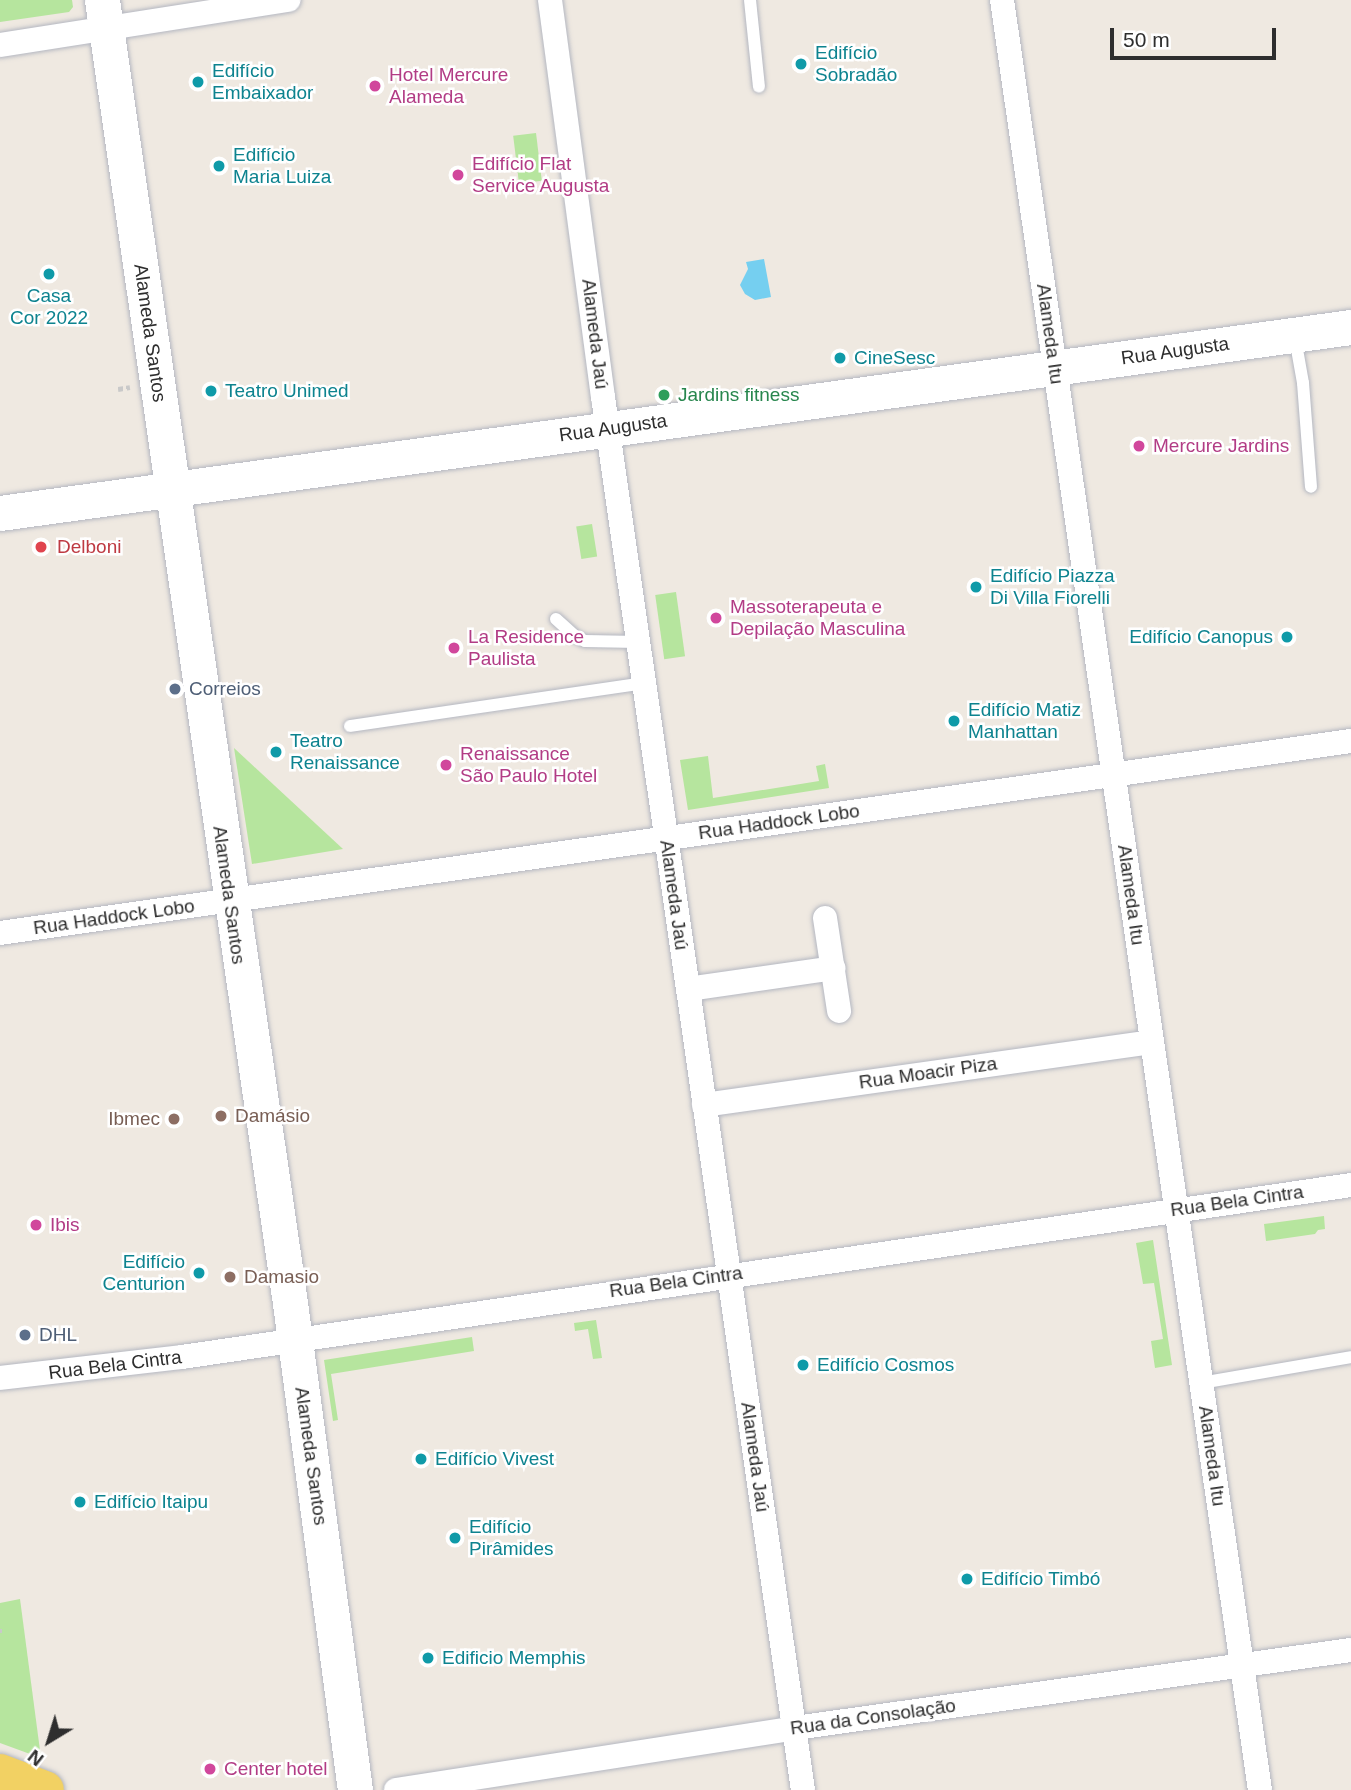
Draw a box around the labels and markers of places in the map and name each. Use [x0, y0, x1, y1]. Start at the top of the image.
place label: Edifício Sobradão [815, 42, 897, 86]
marker: Edifício Sobradão [793, 56, 809, 72]
place label: Edifício Embaixador [212, 60, 313, 104]
place label: Hotel Mercure Alameda [389, 64, 508, 108]
marker: Edifício Embaixador [190, 74, 206, 90]
marker: Hotel Mercure Alameda [367, 78, 383, 94]
place label: Edifício Maria Luiza [233, 144, 331, 188]
place label: Edifício Flat Service Augusta [472, 153, 610, 197]
marker: Edifício Maria Luiza [211, 158, 227, 174]
marker: Edifício Flat Service Augusta [450, 167, 466, 183]
marker: Casa Cor 2022 [41, 266, 57, 282]
place label: Casa Cor 2022 [10, 285, 88, 329]
place label: CineSesc [854, 347, 935, 369]
marker: CineSesc [832, 350, 848, 366]
place label: Teatro Unimed [225, 380, 349, 402]
marker: Teatro Unimed [203, 383, 219, 399]
place label: Jardins fitness [678, 384, 799, 406]
marker: Jardins fitness [656, 387, 672, 403]
place label: Mercure Jardins [1153, 435, 1289, 457]
marker: Mercure Jardins [1131, 438, 1147, 454]
place label: Delboni [57, 536, 121, 558]
marker: Delboni [31, 537, 51, 557]
place label: Edifício Piazza Di Villa Fiorelli [990, 565, 1115, 609]
marker: Edifício Piazza Di Villa Fiorelli [968, 579, 984, 595]
place label: Massoterapeuta e Depilação Masculina [730, 596, 905, 640]
marker: Massoterapeuta e Depilação Masculina [708, 610, 724, 626]
place label: La Residence Paulista [468, 626, 584, 670]
place label: Edifício Canopus [1129, 626, 1273, 648]
marker: Edifício Canopus [1279, 629, 1295, 645]
marker: La Residence Paulista [446, 640, 462, 656]
place label: Correios [189, 678, 261, 700]
marker: Correios [167, 681, 183, 697]
place label: Edifício Matiz Manhattan [968, 699, 1081, 743]
marker: Edifício Matiz Manhattan [946, 713, 962, 729]
place label: Teatro Renaissance [290, 730, 400, 774]
place label: Renaissance São Paulo Hotel [460, 743, 597, 787]
marker: Teatro Renaissance [268, 744, 284, 760]
marker: Renaissance São Paulo Hotel [438, 757, 454, 773]
place label: Damásio [235, 1105, 310, 1127]
place label: Ibmec [108, 1108, 160, 1130]
marker: Damásio [213, 1108, 229, 1124]
marker: Ibmec [166, 1111, 182, 1127]
place label: Ibis [50, 1214, 80, 1236]
marker: Ibis [28, 1217, 44, 1233]
place label: Edifício Centurion [103, 1251, 185, 1295]
marker: Edifício Centurion [191, 1265, 207, 1281]
place label: Damasio [244, 1266, 319, 1288]
marker: Damasio [222, 1269, 238, 1285]
place label: DHL [39, 1324, 77, 1346]
marker: DHL [17, 1327, 33, 1343]
place label: Edifício Cosmos [817, 1354, 954, 1376]
marker: Edifício Cosmos [795, 1357, 811, 1373]
place label: Edifício Vivest [435, 1448, 554, 1470]
marker: Edifício Vivest [413, 1451, 429, 1467]
place label: Edifício Itaipu [94, 1491, 208, 1513]
marker: Edifício Itaipu [72, 1494, 88, 1510]
place label: Edifício Pirâmides [469, 1516, 553, 1560]
marker: Edifício Pirâmides [447, 1530, 463, 1546]
place label: Edifício Timbó [981, 1568, 1101, 1590]
marker: Edifício Timbó [959, 1571, 975, 1587]
place label: Edificio Memphis [442, 1647, 586, 1669]
marker: Edificio Memphis [420, 1650, 436, 1666]
place label: Center hotel [224, 1758, 328, 1780]
marker: Center hotel [202, 1761, 218, 1777]

